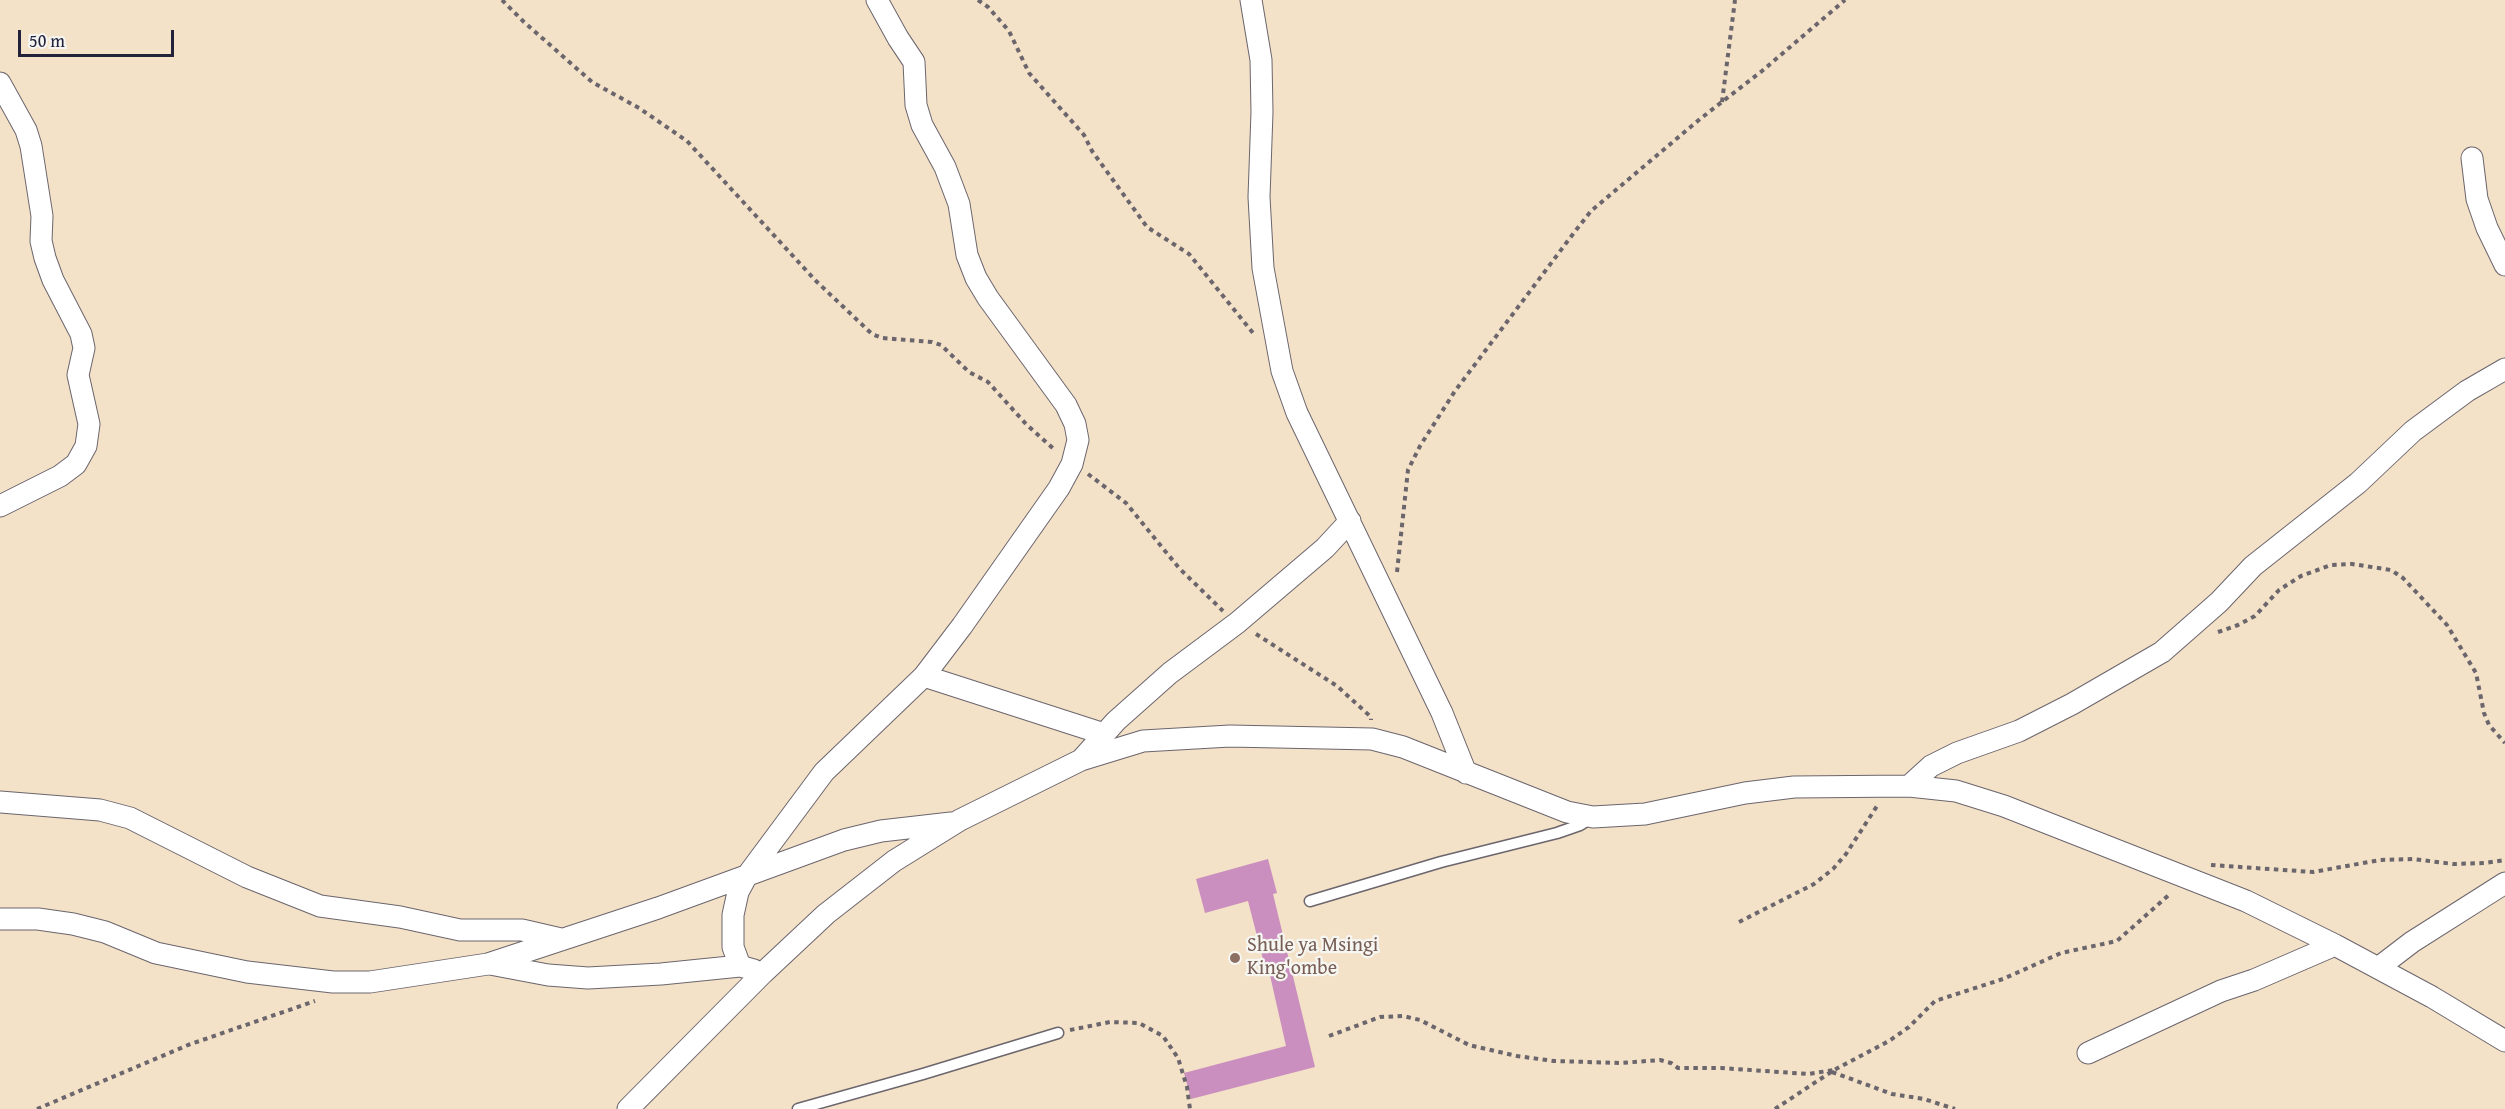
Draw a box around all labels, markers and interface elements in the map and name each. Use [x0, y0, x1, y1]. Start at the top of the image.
scale bar [21, 18, 177, 56]
text: 50 m [29, 27, 65, 54]
place label: Shule ya Msingi King'ombe [1247, 934, 1378, 981]
marker: Shule ya Msingi King'ombe [1228, 951, 1242, 965]

